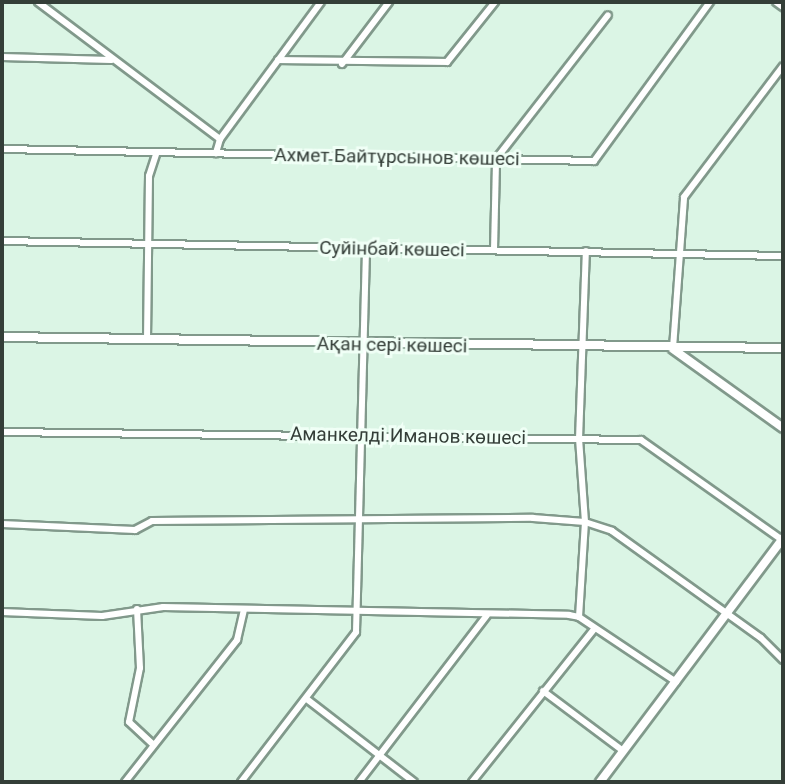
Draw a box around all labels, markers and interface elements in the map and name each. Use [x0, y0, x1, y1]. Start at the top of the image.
street label: Ахмет Байтұрсынов көшесі [274, 143, 520, 171]
street label: Суйінбай көшесі [319, 236, 465, 262]
street label: Ақан сері көшесі [317, 332, 467, 358]
street label: Аманкелді Иманов көшесі [290, 423, 526, 449]

